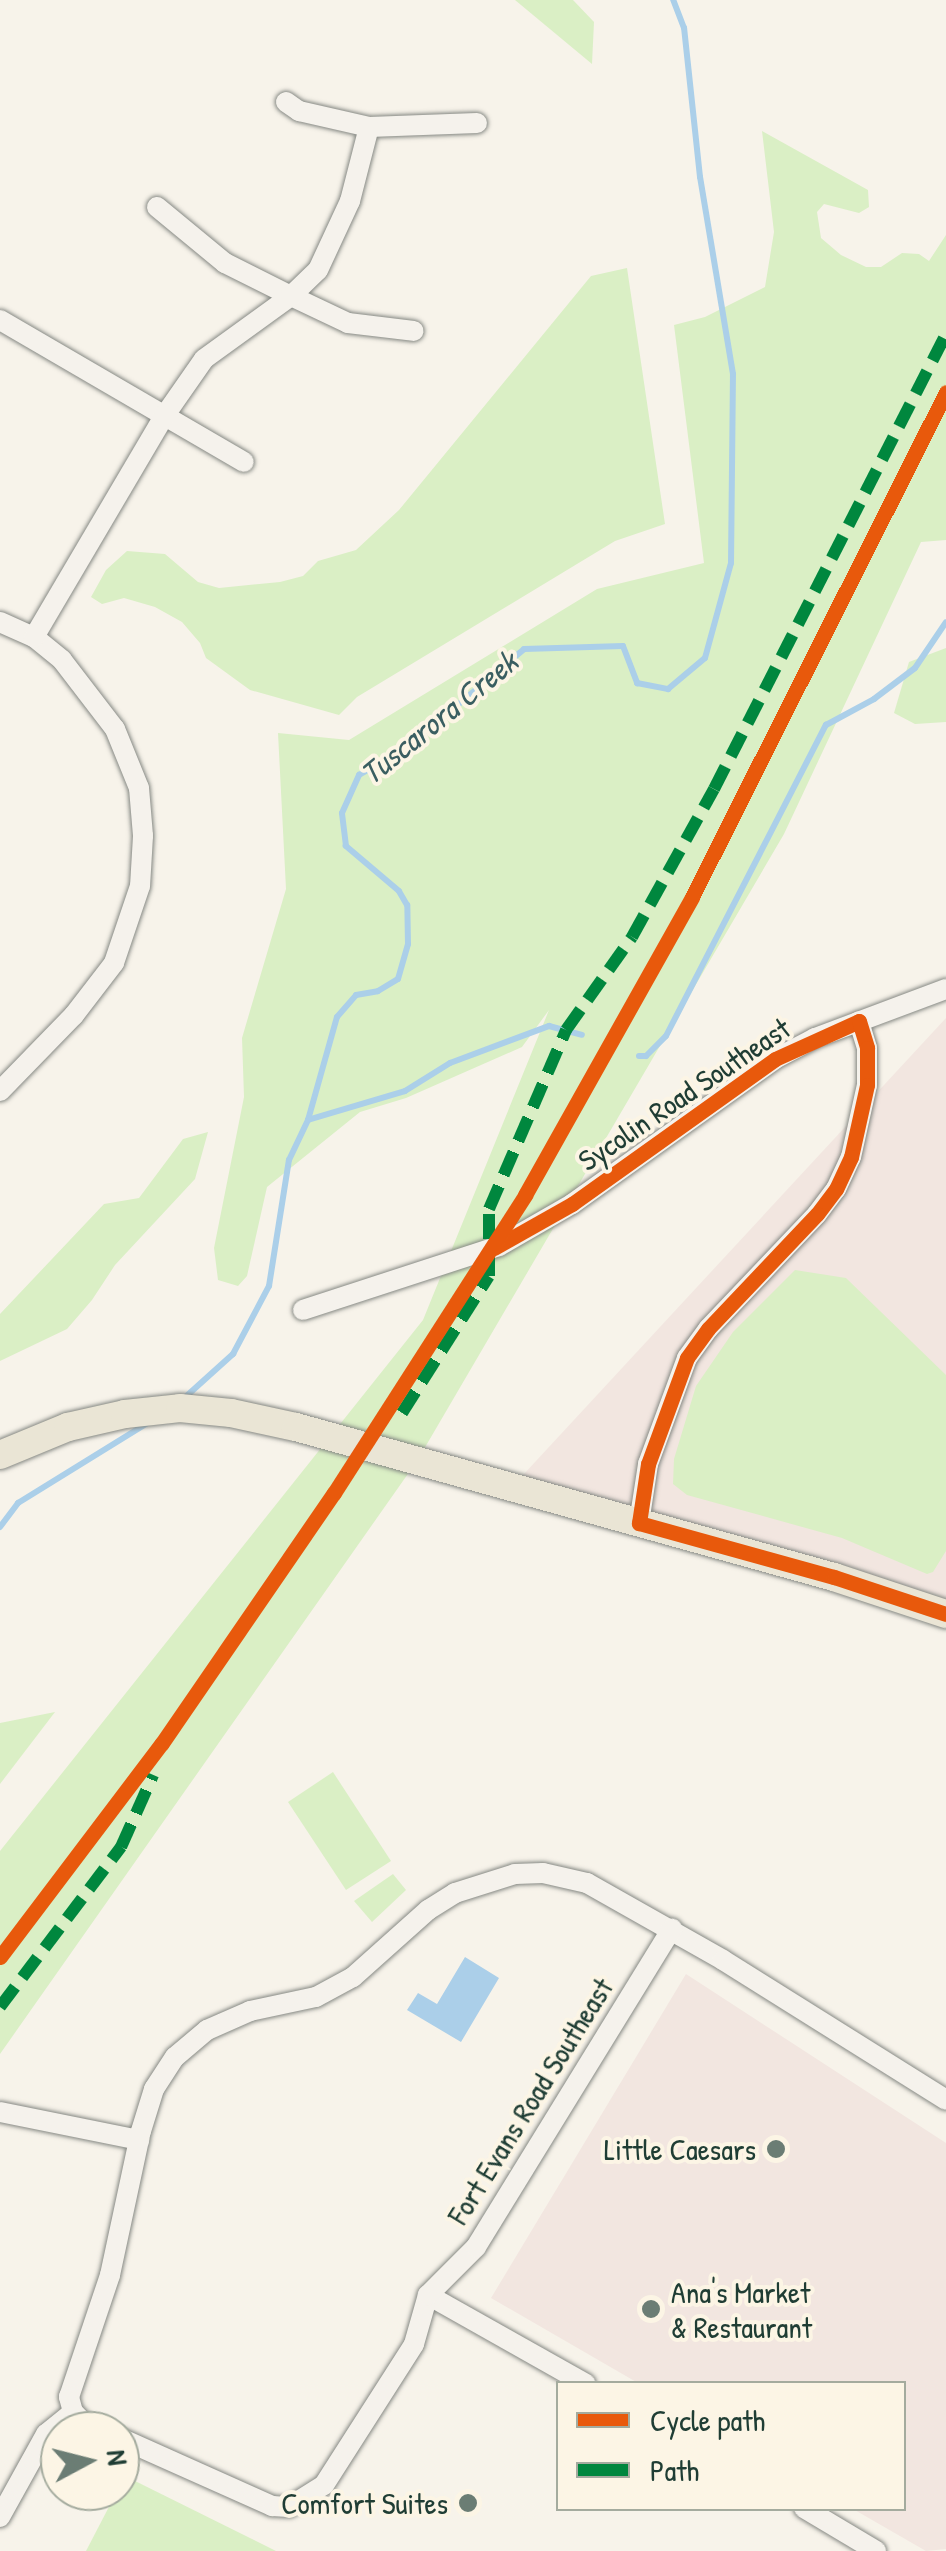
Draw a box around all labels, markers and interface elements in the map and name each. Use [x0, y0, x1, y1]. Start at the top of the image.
water label: Tuscarora Creek [353, 643, 525, 793]
street label: Sycolin Road Southeast [571, 1010, 797, 1178]
street label: Fort Evans Road Southeast [440, 1971, 620, 2231]
place label: Little Caesars [604, 2131, 756, 2167]
marker: Little Caesars [765, 2138, 787, 2160]
place label: Ana's Market & Restaurant [671, 2274, 812, 2344]
marker: Ana's Market & Restaurant [640, 2298, 662, 2320]
legend [556, 2381, 906, 2511]
text: Cycle path [650, 2400, 765, 2440]
north arrow [40, 2411, 140, 2511]
text: N [98, 2448, 138, 2467]
text: Path [650, 2450, 699, 2490]
place label: Comfort Suites [281, 2485, 448, 2521]
marker: Comfort Suites [457, 2492, 479, 2514]

